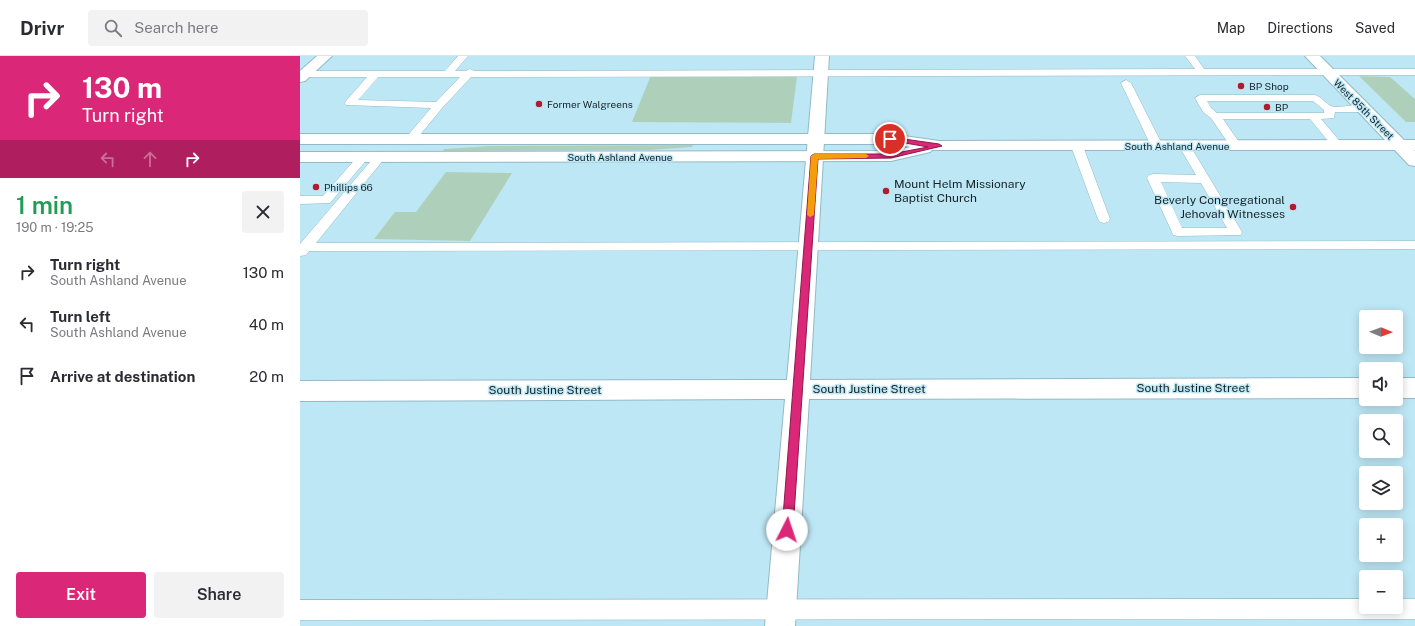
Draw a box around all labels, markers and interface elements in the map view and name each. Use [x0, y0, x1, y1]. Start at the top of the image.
search box [88, 10, 368, 46]
text: Drivr [20, 17, 64, 39]
icon: search [102, 17, 124, 39]
text: Search here [134, 19, 219, 36]
text: Map [1217, 20, 1245, 36]
text: Directions [1267, 20, 1333, 36]
text: Saved [1355, 20, 1395, 36]
text: 130 m [82, 71, 162, 104]
icon: right [16, 72, 68, 124]
street label: West 85th Street [1331, 76, 1397, 142]
place label: BP Shop [1249, 80, 1289, 92]
marker: BP Shop [1236, 81, 1246, 91]
place label: Former Walgreens [547, 98, 633, 110]
marker: Former Walgreens [534, 99, 544, 109]
place label: BP [1275, 101, 1289, 113]
marker: BP [1262, 102, 1272, 112]
text: Turn right [82, 105, 164, 126]
pin [873, 122, 907, 156]
icon: arrive [879, 128, 901, 150]
street label: South Ashland Avenue [1124, 140, 1230, 152]
icon: left [97, 148, 119, 170]
icon: ahead [139, 148, 161, 170]
icon: right [181, 148, 203, 170]
street label: South Ashland Avenue [567, 151, 673, 163]
place label: Mount Helm Missionary Baptist Church [894, 177, 1026, 205]
place label: Phillips 66 [324, 181, 373, 193]
marker: Phillips 66 [311, 182, 321, 192]
marker: Mount Helm Missionary Baptist Church [881, 186, 891, 196]
text: 1 min [16, 191, 73, 219]
button: close [242, 191, 284, 233]
place label: Beverly Congregational Jehovah Witnesses [1154, 193, 1285, 221]
marker: Beverly Congregational Jehovah Witnesses [1288, 202, 1298, 212]
text: 190 m · 19:25 [16, 220, 94, 235]
text: Turn right [50, 256, 120, 273]
icon: right [16, 261, 38, 283]
text: 130 m [243, 264, 284, 281]
text: South Ashland Avenue [50, 273, 187, 288]
text: Turn left [50, 308, 111, 325]
north arrow [1359, 310, 1403, 354]
map controls [1359, 310, 1403, 614]
icon: left [16, 313, 38, 335]
text: 40 m [249, 316, 284, 333]
text: South Ashland Avenue [50, 325, 187, 340]
button: sound [1359, 362, 1403, 406]
icon: arrive [16, 365, 38, 387]
text: Arrive at destination [50, 368, 195, 385]
text: 20 m [249, 368, 284, 385]
street label: South Justine Street [1136, 381, 1250, 395]
street label: South Justine Street [812, 382, 926, 396]
street label: South Justine Street [488, 383, 602, 397]
button: search [1359, 414, 1403, 458]
button: layers [1359, 466, 1403, 510]
position arrow [766, 509, 808, 551]
button: + [1359, 518, 1403, 562]
button: − [1359, 570, 1403, 614]
button: Exit [16, 572, 146, 618]
button: Share [154, 572, 284, 618]

